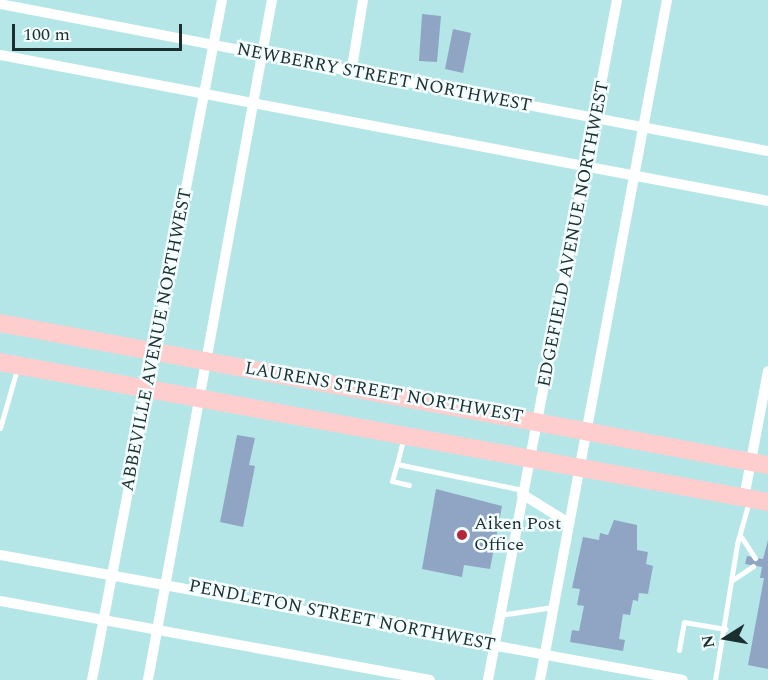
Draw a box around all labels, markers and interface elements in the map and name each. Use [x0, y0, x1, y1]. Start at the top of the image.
scale bar [15, 12, 184, 50]
text: 100 m [23, 21, 70, 48]
street label: NEWBERRY STREET NORTHWEST [235, 39, 533, 117]
street label: EDGEFIELD AVENUE NORTHWEST [534, 79, 614, 389]
street label: ABBEVILLE AVENUE NORTHWEST [117, 187, 197, 493]
street label: LAURENS STREET NORTHWEST [243, 358, 525, 428]
place label: Aiken Post Office [474, 514, 561, 556]
marker: Aiken Post Office [455, 528, 469, 542]
street label: PENDLETON STREET NORTHWEST [187, 576, 497, 656]
north arrow [696, 608, 756, 668]
text: N [695, 633, 721, 650]

